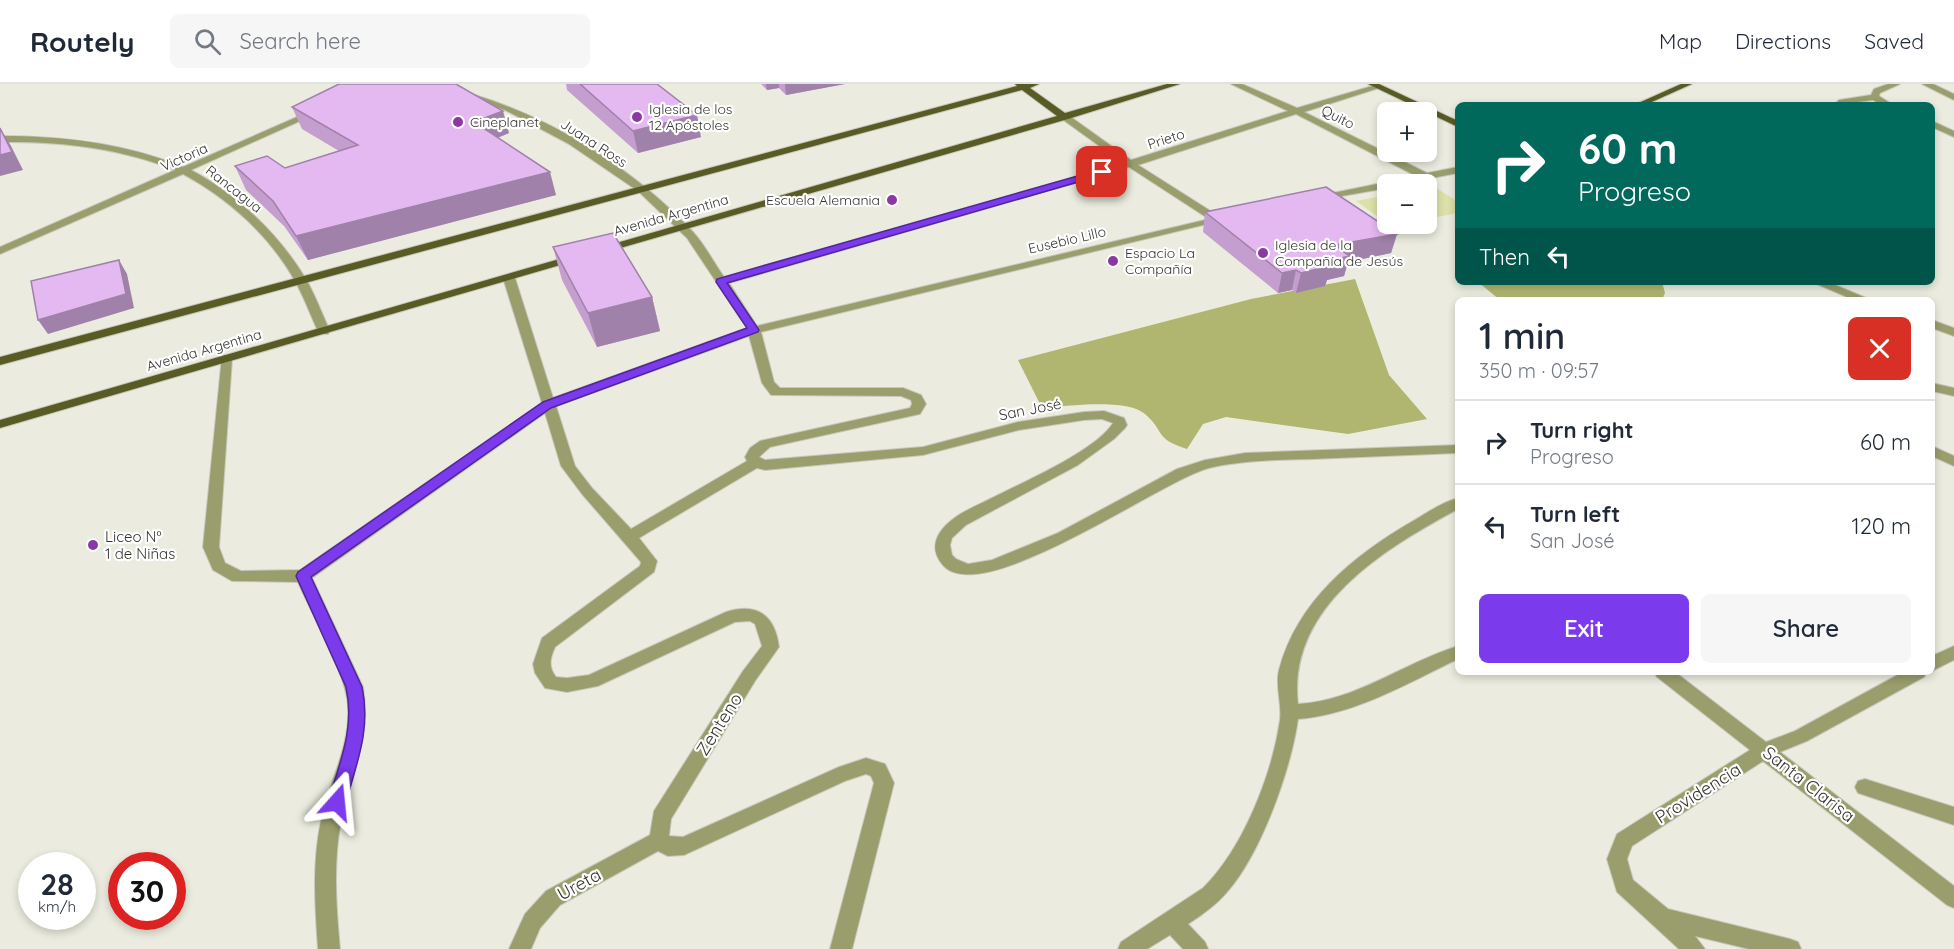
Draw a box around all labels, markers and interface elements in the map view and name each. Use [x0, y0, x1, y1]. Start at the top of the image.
search box [170, 14, 590, 68]
text: Routely [30, 24, 134, 59]
icon: search [191, 25, 224, 58]
text: Search here [239, 27, 361, 55]
text: Map [1659, 28, 1702, 54]
text: Directions [1735, 28, 1831, 54]
text: Saved [1864, 28, 1924, 54]
place label: Iglesia de los 12 Apóstoles [649, 100, 732, 134]
street label: Quito [1318, 101, 1358, 133]
map controls [1377, 102, 1437, 234]
button: + [1377, 102, 1437, 162]
marker: Iglesia de los 12 Apóstoles [630, 110, 644, 124]
place label: Cineplanet [470, 113, 539, 131]
marker: Cineplanet [451, 115, 465, 129]
street label: Juana Ross [557, 115, 631, 171]
text: 60 m [1578, 122, 1678, 175]
street label: Prieto [1145, 125, 1187, 153]
icon: right [1479, 126, 1557, 204]
street label: Victoria [158, 139, 210, 175]
pin [1076, 146, 1127, 197]
icon: arrive [1085, 155, 1118, 188]
street label: Rancagua [202, 161, 266, 217]
button: − [1377, 174, 1437, 234]
text: Progreso [1578, 174, 1691, 208]
street label: Avenida Argentina [611, 190, 731, 240]
place label: Escuela Alemania [766, 191, 880, 209]
marker: Escuela Alemania [885, 193, 899, 207]
street label: Eusebio Lillo [1026, 222, 1108, 258]
place label: Iglesia de la Compañía de Jesús [1275, 236, 1403, 270]
icon: left [1542, 240, 1575, 273]
text: Then [1479, 243, 1530, 271]
place label: Espacio La Compañía [1125, 244, 1195, 278]
marker: Iglesia de la Compañía de Jesús [1256, 246, 1270, 260]
marker: Espacio La Compañía [1106, 254, 1120, 268]
text: 1 min [1479, 313, 1565, 358]
button: close [1848, 317, 1911, 380]
street label: Avenida Argentina [144, 325, 264, 375]
text: 350 m · 09:57 [1479, 358, 1599, 383]
street label: San José [997, 394, 1063, 424]
text: Turn right [1530, 416, 1634, 444]
icon: right [1479, 426, 1512, 459]
text: 60 m [1860, 428, 1911, 456]
text: Progreso [1530, 444, 1614, 469]
text: Turn left [1530, 500, 1620, 528]
icon: left [1479, 510, 1512, 543]
text: 120 m [1852, 512, 1911, 540]
place label: Liceo N° 1 de Niñas [105, 527, 175, 563]
text: San José [1530, 528, 1615, 553]
marker: Liceo N° 1 de Niñas [86, 538, 100, 552]
button: Exit [1479, 594, 1689, 663]
button: Share [1701, 594, 1911, 663]
street label: Zenteno [691, 688, 747, 760]
street label: Santa Clarisa [1758, 741, 1860, 827]
street label: Providencia [1651, 758, 1745, 828]
position arrow [305, 770, 369, 834]
speed limit sign: 30 [108, 852, 186, 930]
street label: Ureta [553, 863, 605, 905]
text: 28 [40, 865, 74, 903]
text: km/h [38, 897, 76, 916]

